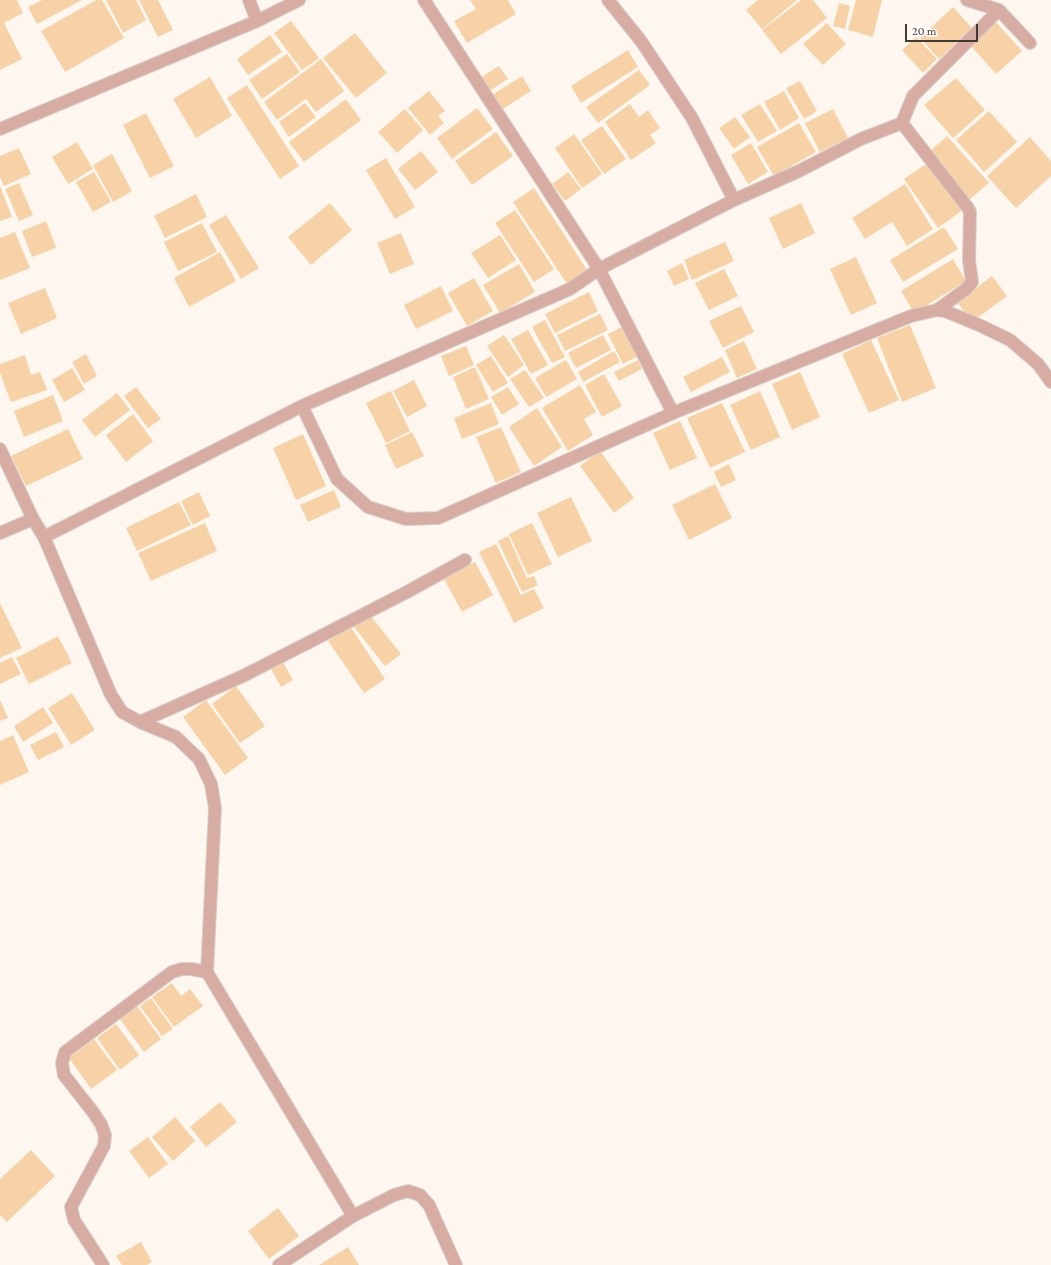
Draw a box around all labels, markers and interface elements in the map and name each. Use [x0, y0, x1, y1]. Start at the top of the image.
scale bar [907, 16, 980, 42]
text: 20 m [912, 24, 936, 38]

